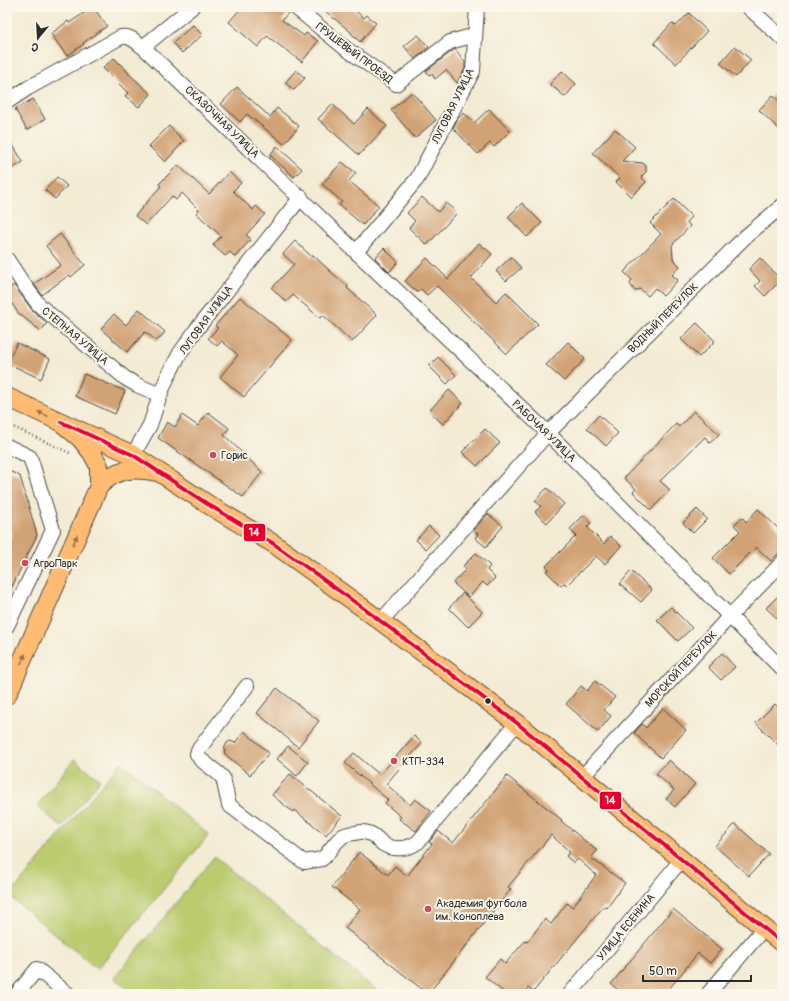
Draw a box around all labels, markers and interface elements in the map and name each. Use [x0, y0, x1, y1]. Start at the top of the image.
north arrow [18, 18, 58, 58]
street label: ГРУШЕВЫЙ ПРОЕЗД [313, 20, 395, 86]
text: С [30, 40, 40, 54]
street label: ЛУГОВАЯ УЛИЦА [429, 66, 477, 147]
street label: СКАЗОЧНАЯ УЛИЦА [182, 83, 262, 161]
street label: ВОДНЫЙ ПЕРЕУЛОК [625, 280, 701, 356]
street label: ЛУГОВАЯ УЛИЦА [176, 283, 235, 358]
street label: СТЕПНАЯ УЛИЦА [39, 304, 111, 368]
street label: РАБОЧАЯ УЛИЦА [509, 397, 579, 465]
one-way arrow [37, 410, 49, 416]
place label: Горис [221, 449, 248, 462]
marker: Горис [208, 450, 218, 460]
line badge: 14 [243, 523, 266, 542]
text: 14 [249, 526, 260, 539]
one-way arrow [72, 535, 78, 546]
place label: АгроПарк [33, 557, 78, 570]
marker: АгроПарк [20, 558, 30, 568]
street label: МОРСКОЙ ПЕРЕУЛОК [642, 628, 720, 710]
one-way arrow [20, 653, 26, 665]
unlabelled marker [483, 696, 493, 706]
place label: КТП-334 [402, 755, 445, 768]
marker: КТП-334 [389, 756, 399, 766]
line badge: 14 [599, 791, 622, 810]
text: 14 [605, 794, 616, 807]
street label: УЛИЦА ЕСЕНИНА [594, 891, 658, 963]
place label: Академия футбола им. Коноплева [436, 897, 527, 923]
marker: Академия футбола им. Коноплева [423, 904, 433, 914]
scale bar [643, 957, 751, 983]
text: 50 m [649, 964, 677, 979]

